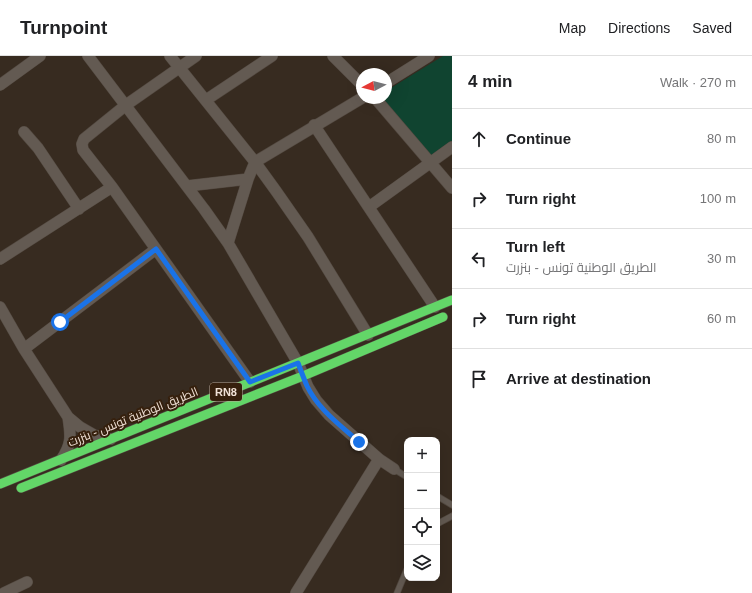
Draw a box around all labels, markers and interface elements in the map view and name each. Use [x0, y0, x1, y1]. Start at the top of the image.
text: Turnpoint [20, 17, 107, 38]
text: Map [559, 20, 586, 36]
text: Directions [608, 20, 670, 36]
text: Saved [692, 20, 732, 36]
north arrow [356, 68, 392, 104]
text: 4 min [468, 72, 512, 91]
text: Walk · 270 m [660, 75, 736, 90]
icon: ahead [468, 128, 490, 150]
text: Continue [506, 130, 571, 147]
text: 80 m [707, 131, 736, 146]
icon: right [468, 188, 490, 210]
text: Turn right [506, 190, 576, 207]
text: 100 m [700, 191, 736, 206]
text: Turn left [506, 238, 565, 255]
icon: left [468, 248, 490, 270]
text: 30 m [707, 251, 736, 266]
text: الطريق الوطنية تونس - بنزرت [506, 260, 657, 275]
icon: right [468, 308, 490, 330]
text: Turn right [506, 310, 576, 327]
text: 60 m [707, 311, 736, 326]
route start [51, 313, 69, 331]
icon: arrive [468, 368, 490, 390]
text: Arrive at destination [506, 370, 651, 387]
road number: RN8 [210, 383, 242, 401]
street label: الطريق الوطنية تونس - بنزرت [66, 384, 200, 450]
route end [350, 433, 368, 451]
map controls [404, 437, 440, 581]
button: + [404, 437, 440, 473]
button: − [404, 473, 440, 509]
button: locate [404, 509, 440, 545]
button: layers [404, 545, 440, 581]

